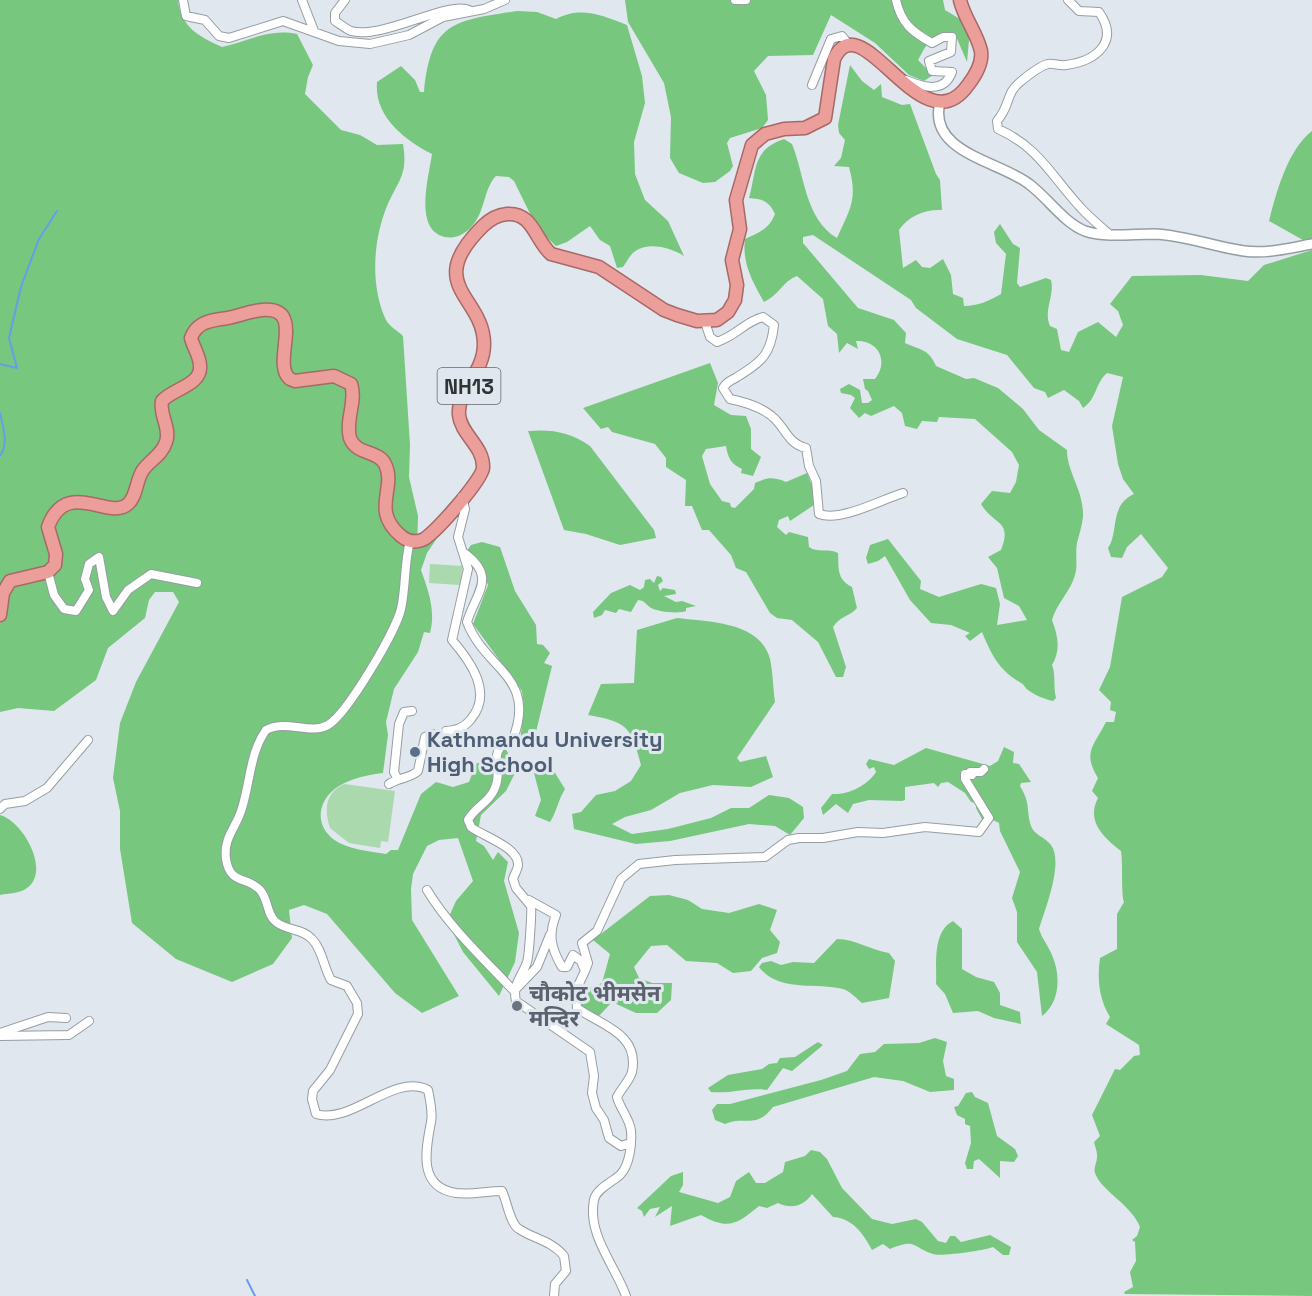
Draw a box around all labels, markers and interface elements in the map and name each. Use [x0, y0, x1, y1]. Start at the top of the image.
road number: NH13 [438, 368, 500, 404]
place label: Kathmandu University High School [427, 725, 663, 778]
marker: Kathmandu University High School [408, 745, 422, 759]
place label: चौकोट भीमसेन मन्दिर [529, 979, 661, 1032]
marker: चौकोट भीमसेन मन्दिर [510, 999, 524, 1013]

